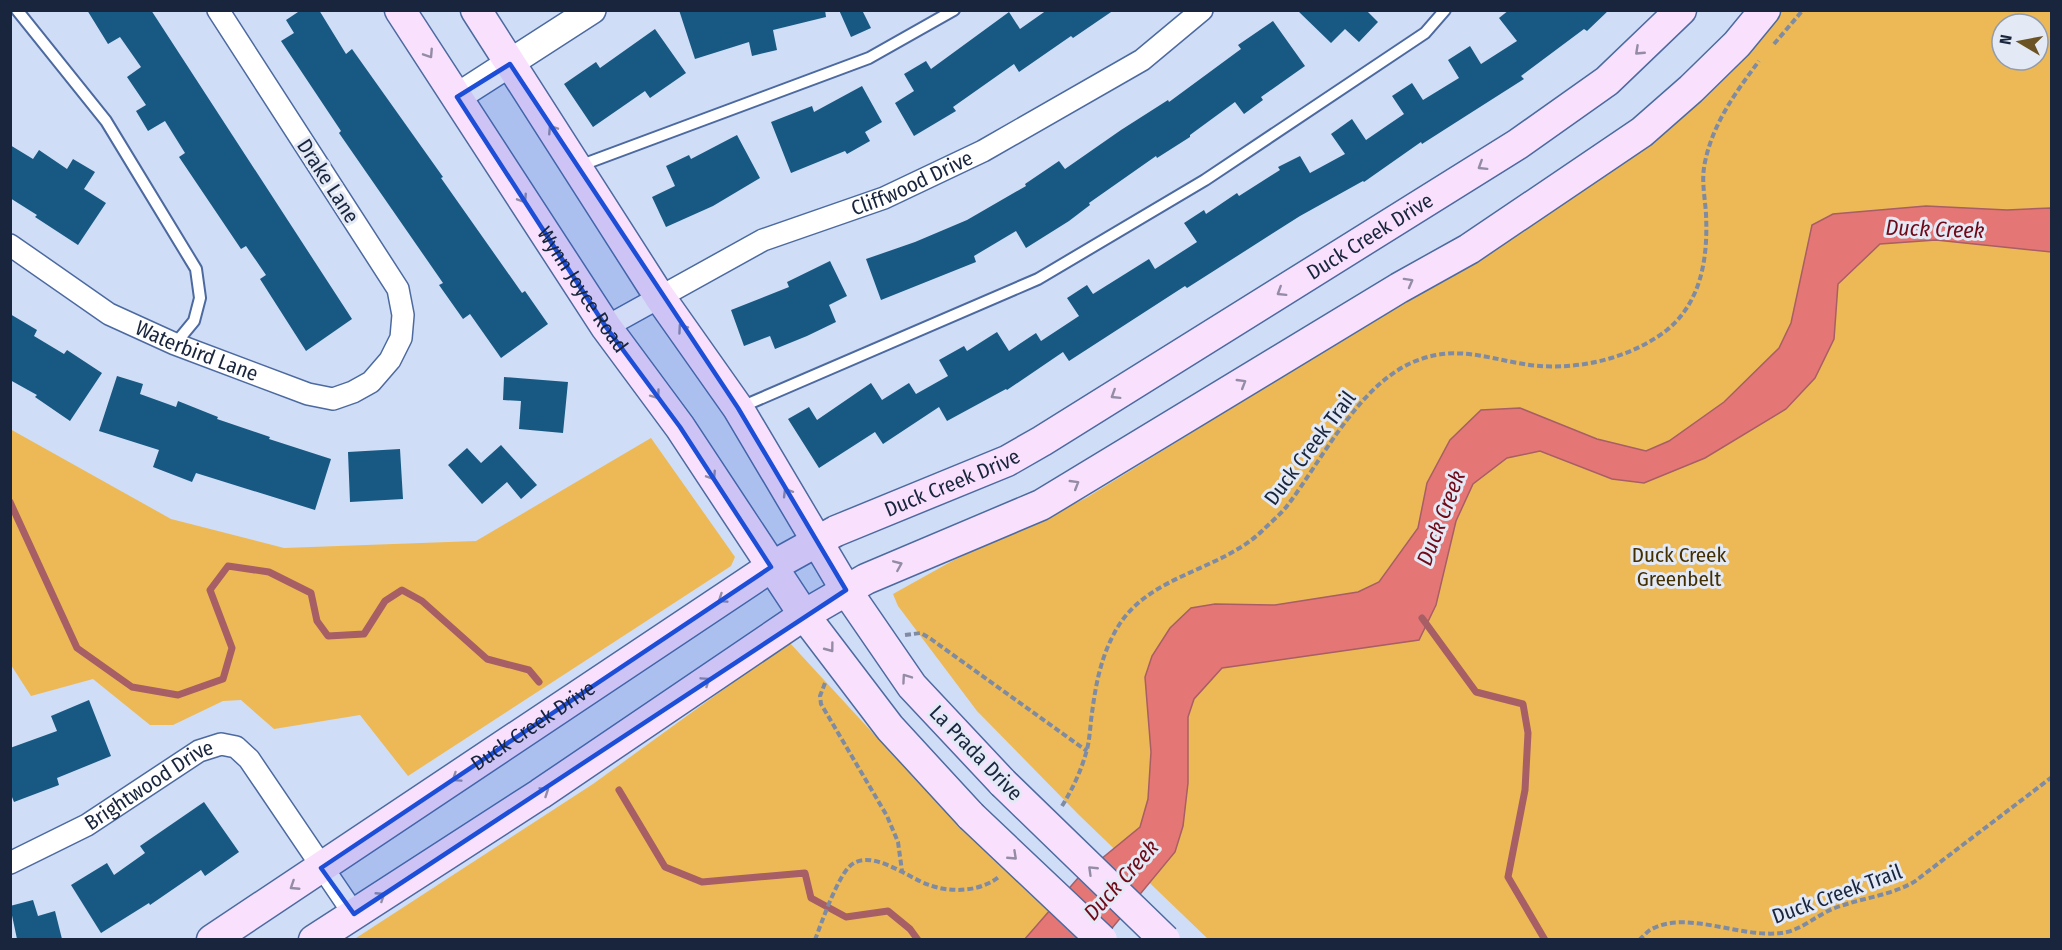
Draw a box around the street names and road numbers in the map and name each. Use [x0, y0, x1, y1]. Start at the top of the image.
street label: Drake Lane [291, 134, 365, 228]
street label: Cliffwood Drive [848, 145, 977, 221]
street label: Duck Creek Drive [1302, 187, 1438, 285]
street label: Wynn Joyce Road [531, 222, 634, 358]
street label: Waterbird Lane [131, 315, 262, 387]
street label: Duck Creek Trail [1259, 385, 1362, 510]
street label: Duck Creek Drive [881, 443, 1025, 523]
street label: Duck Creek Drive [466, 675, 600, 777]
street label: La Prada Drive [924, 700, 1028, 806]
street label: Brightwood Drive [80, 734, 216, 836]
street label: Duck Creek Trail [1768, 858, 1906, 930]

